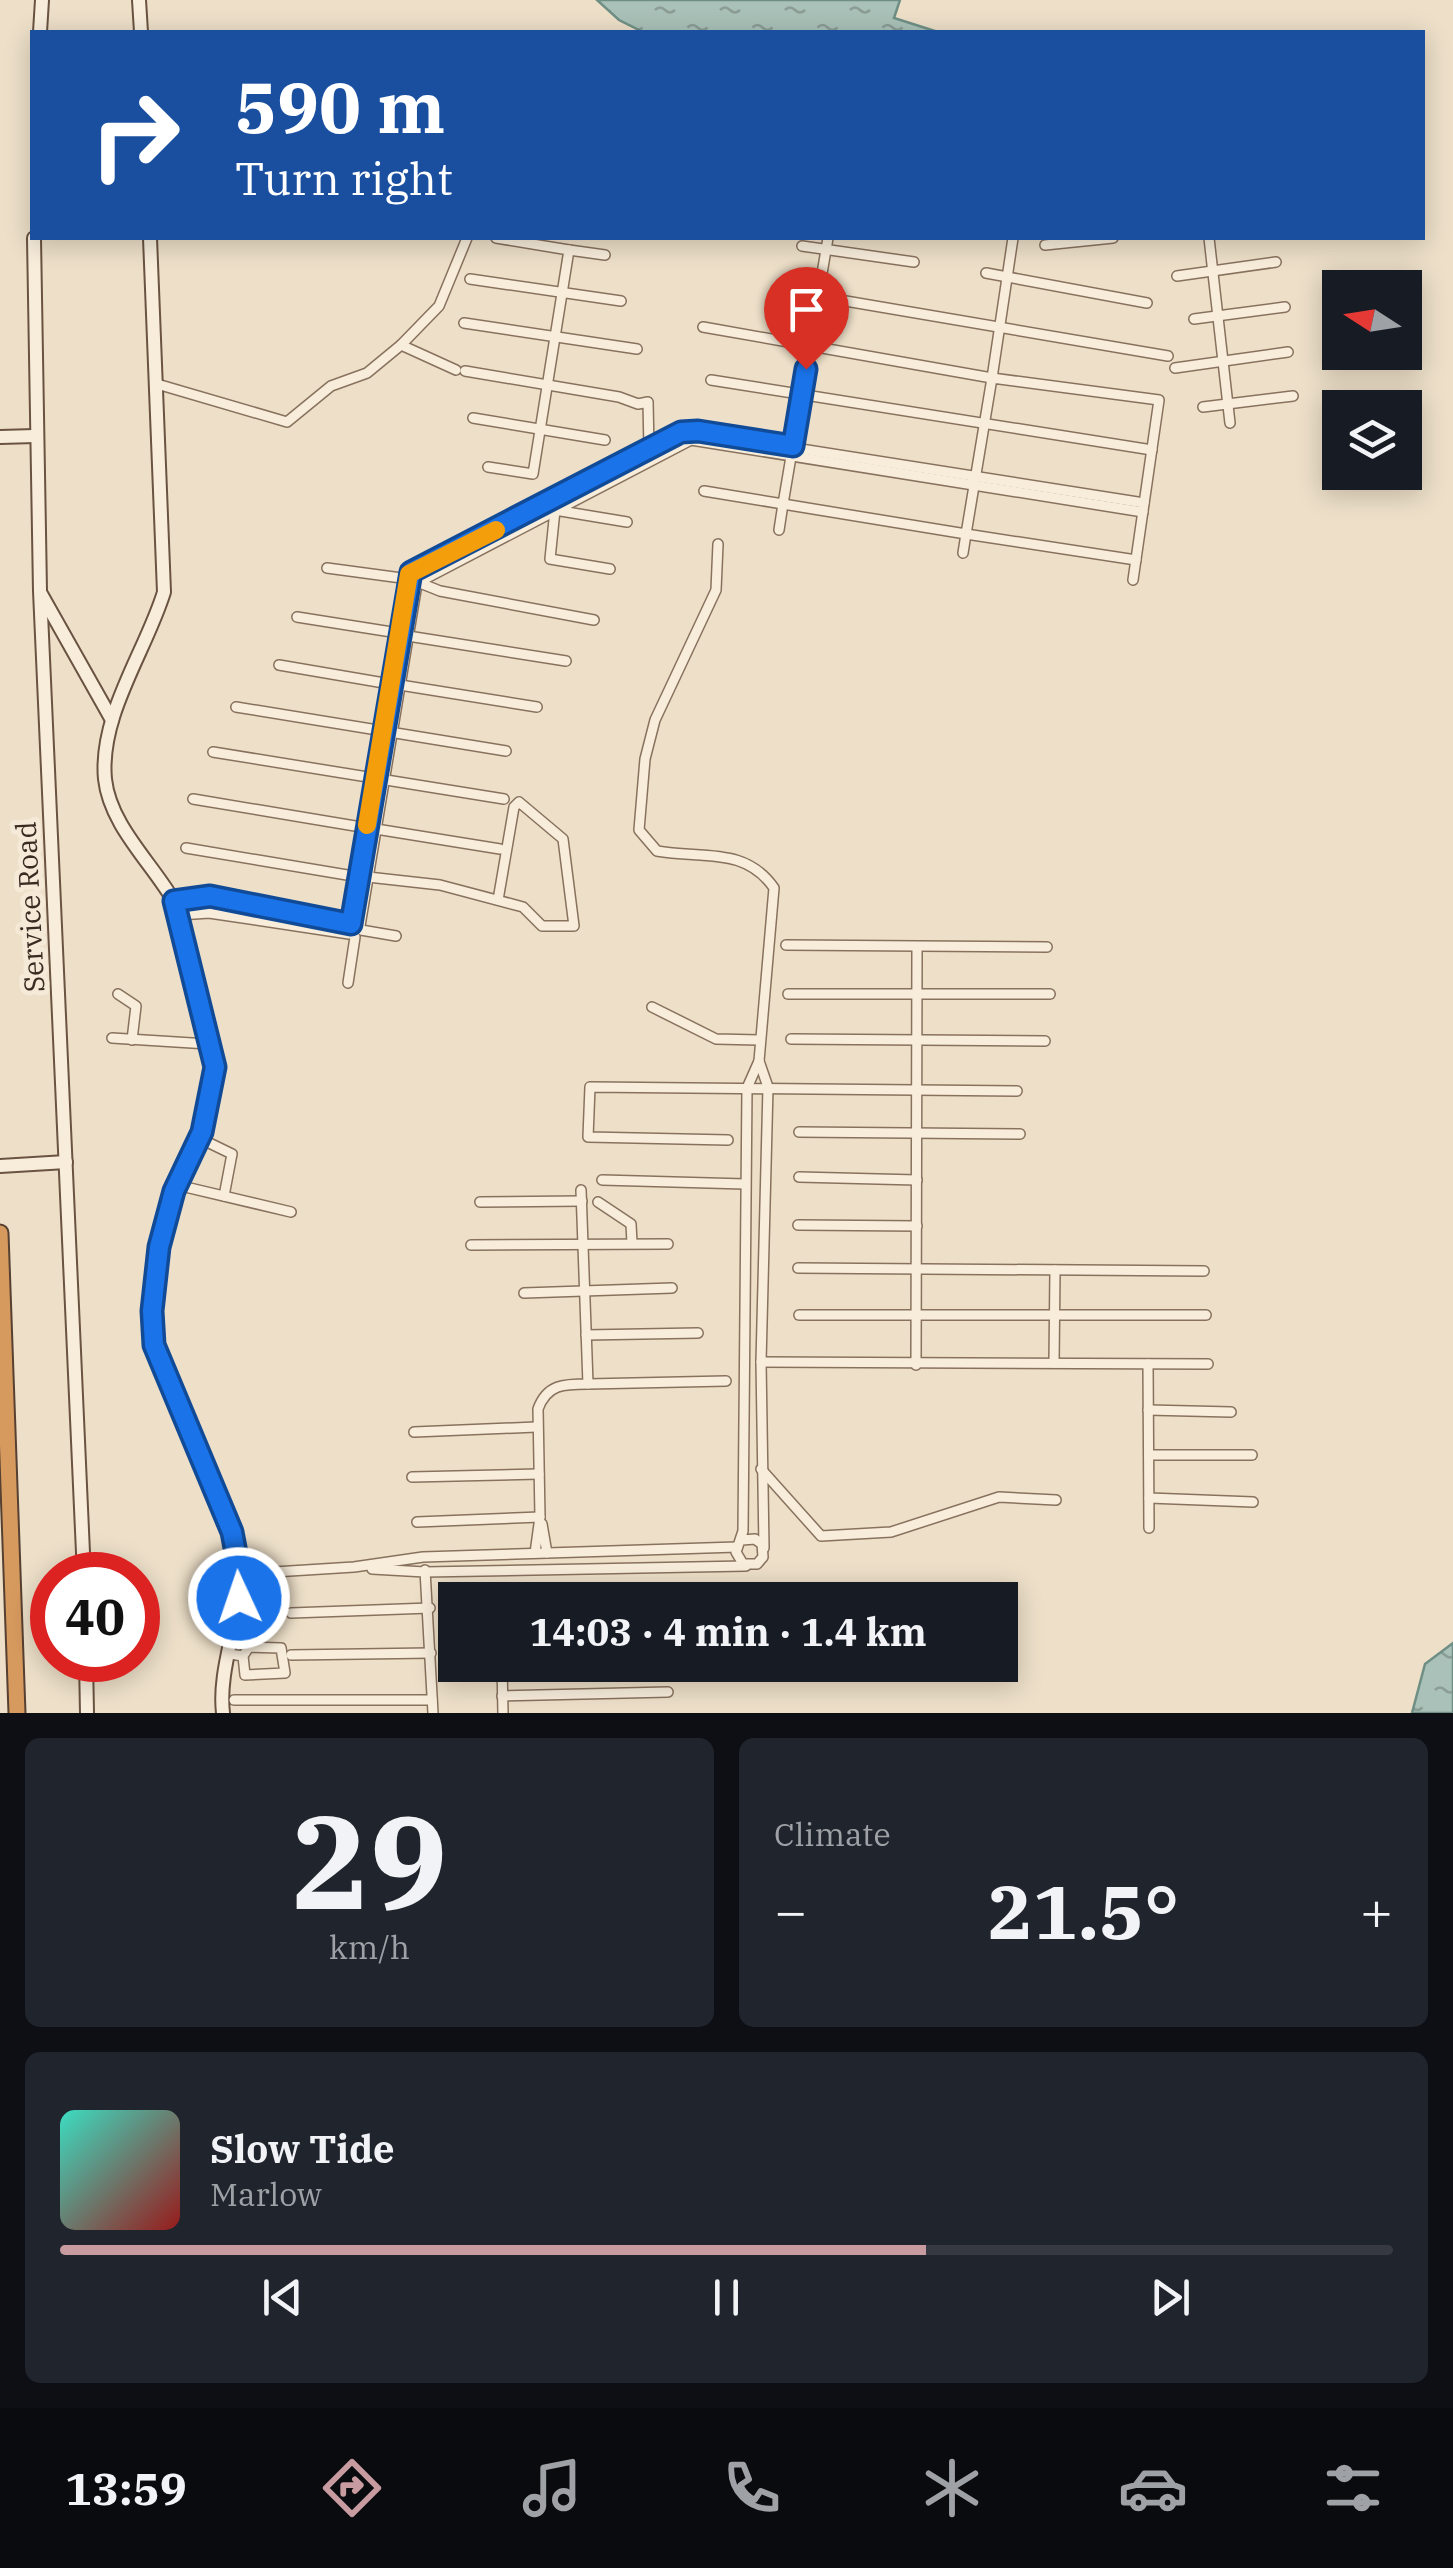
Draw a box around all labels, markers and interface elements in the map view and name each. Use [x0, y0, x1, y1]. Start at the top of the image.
text: 590 m [235, 61, 445, 152]
icon: right [70, 70, 200, 200]
text: Turn right [235, 149, 453, 207]
pin [764, 267, 849, 370]
north arrow [1322, 270, 1422, 370]
map controls [1322, 270, 1422, 490]
icon: arrive [779, 282, 834, 337]
button: layers [1322, 390, 1422, 490]
street label: Service Road [7, 821, 52, 993]
position arrow [187, 1546, 291, 1650]
speed limit sign: 40 [30, 1552, 160, 1682]
text: 14:03 · 4 min · 1.4 km [529, 1607, 927, 1656]
text: 29 [291, 1776, 448, 1945]
text: Climate [774, 1813, 891, 1855]
text: 21.5° [988, 1862, 1179, 1960]
text: − [774, 1875, 807, 1946]
text: + [1360, 1875, 1393, 1946]
text: km/h [329, 1926, 410, 1968]
text: Slow Tide [210, 2124, 395, 2173]
text: Marlow [210, 2173, 322, 2215]
icon: previous [255, 2270, 310, 2325]
icon: pause [699, 2270, 754, 2325]
icon: next [1143, 2270, 1198, 2325]
icon: directions [317, 2453, 387, 2523]
icon: music [517, 2453, 587, 2523]
icon: phone [717, 2453, 787, 2523]
icon: climate [917, 2453, 987, 2523]
icon: car [1118, 2453, 1188, 2523]
icon: filters [1318, 2453, 1388, 2523]
text: 13:59 [65, 2459, 187, 2517]

